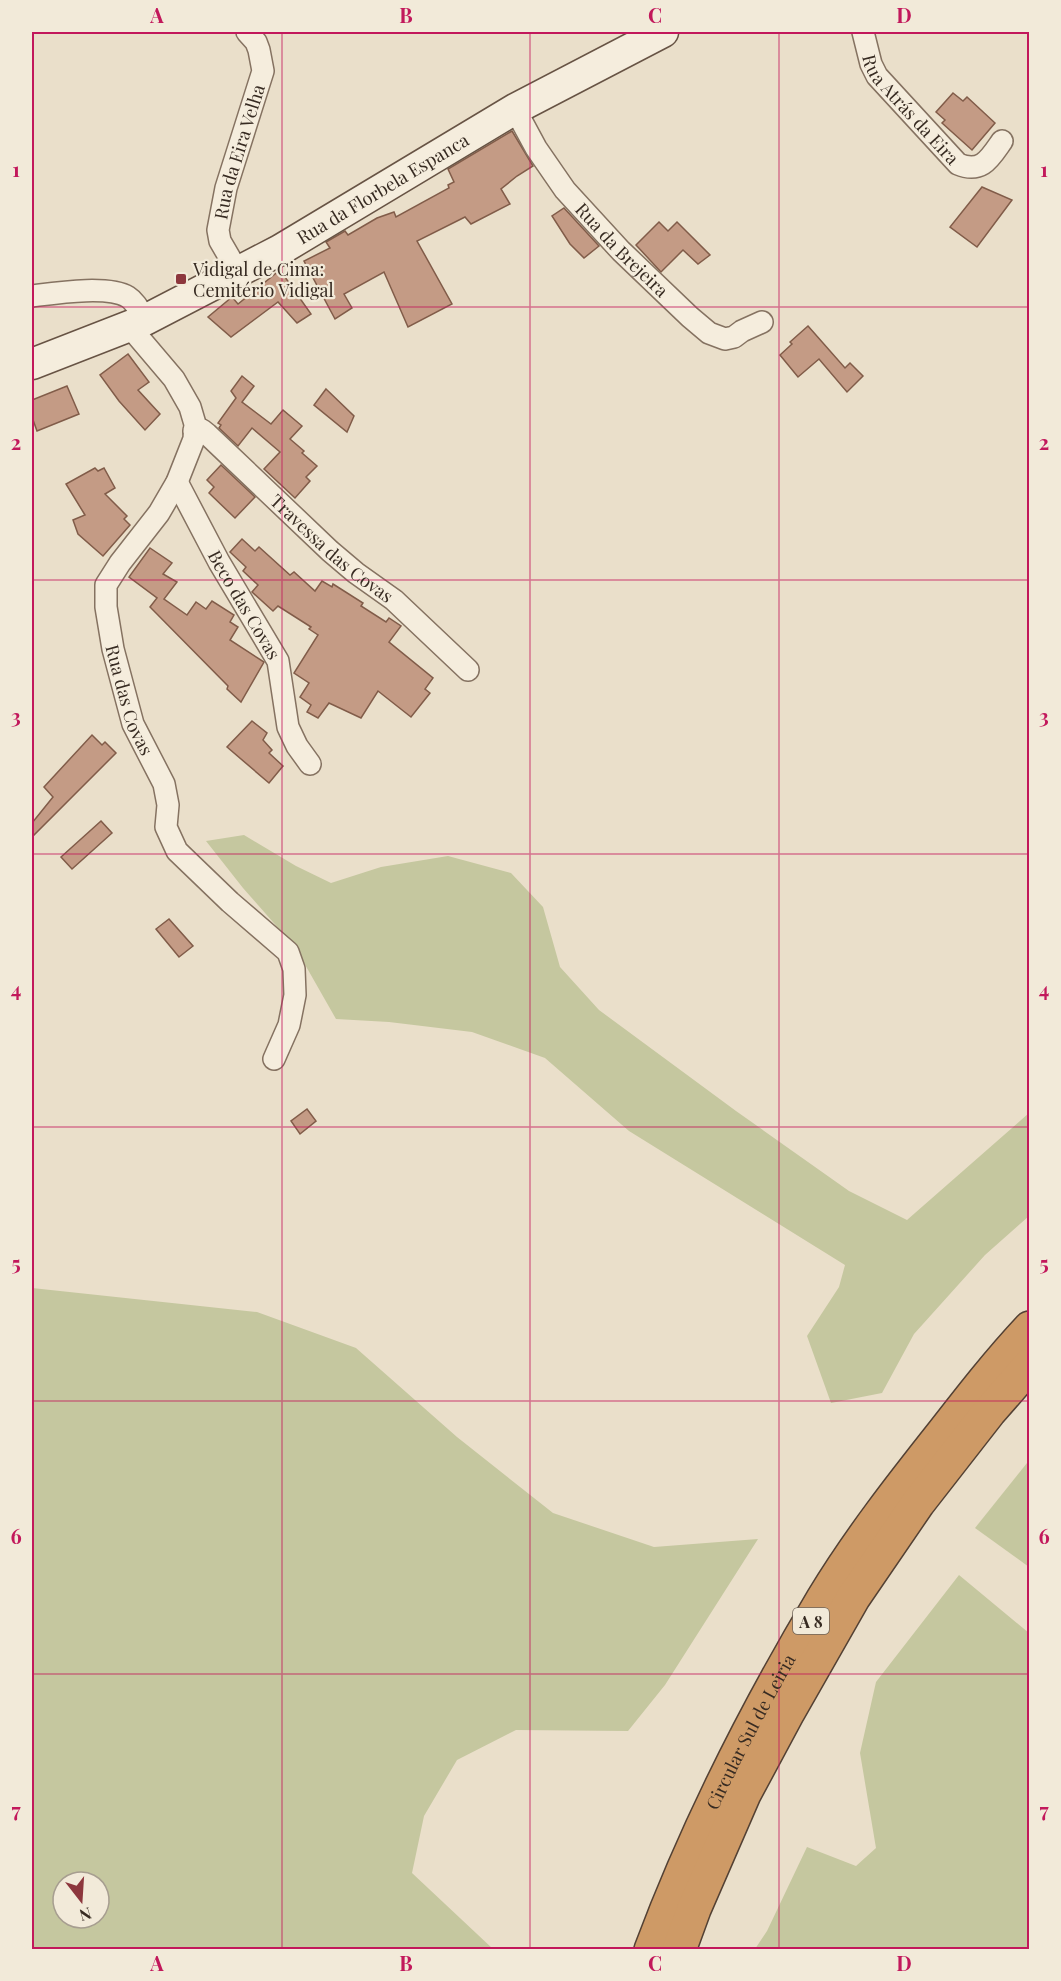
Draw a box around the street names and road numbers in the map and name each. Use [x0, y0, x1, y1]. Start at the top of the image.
street label: Rua Atrás da Eira [857, 52, 964, 170]
street label: Rua da Eira Velha [208, 81, 270, 221]
street label: Rua da Florbela Espanca [292, 128, 473, 249]
street label: Rua da Brejeira [570, 197, 674, 302]
street label: Travessa das Covas [265, 489, 398, 608]
street label: Beco das Covas [203, 546, 286, 664]
street label: Rua das Covas [100, 642, 159, 759]
road number: A 8 [793, 1608, 829, 1634]
street label: Circular Sul de Leiria [700, 1650, 801, 1813]

